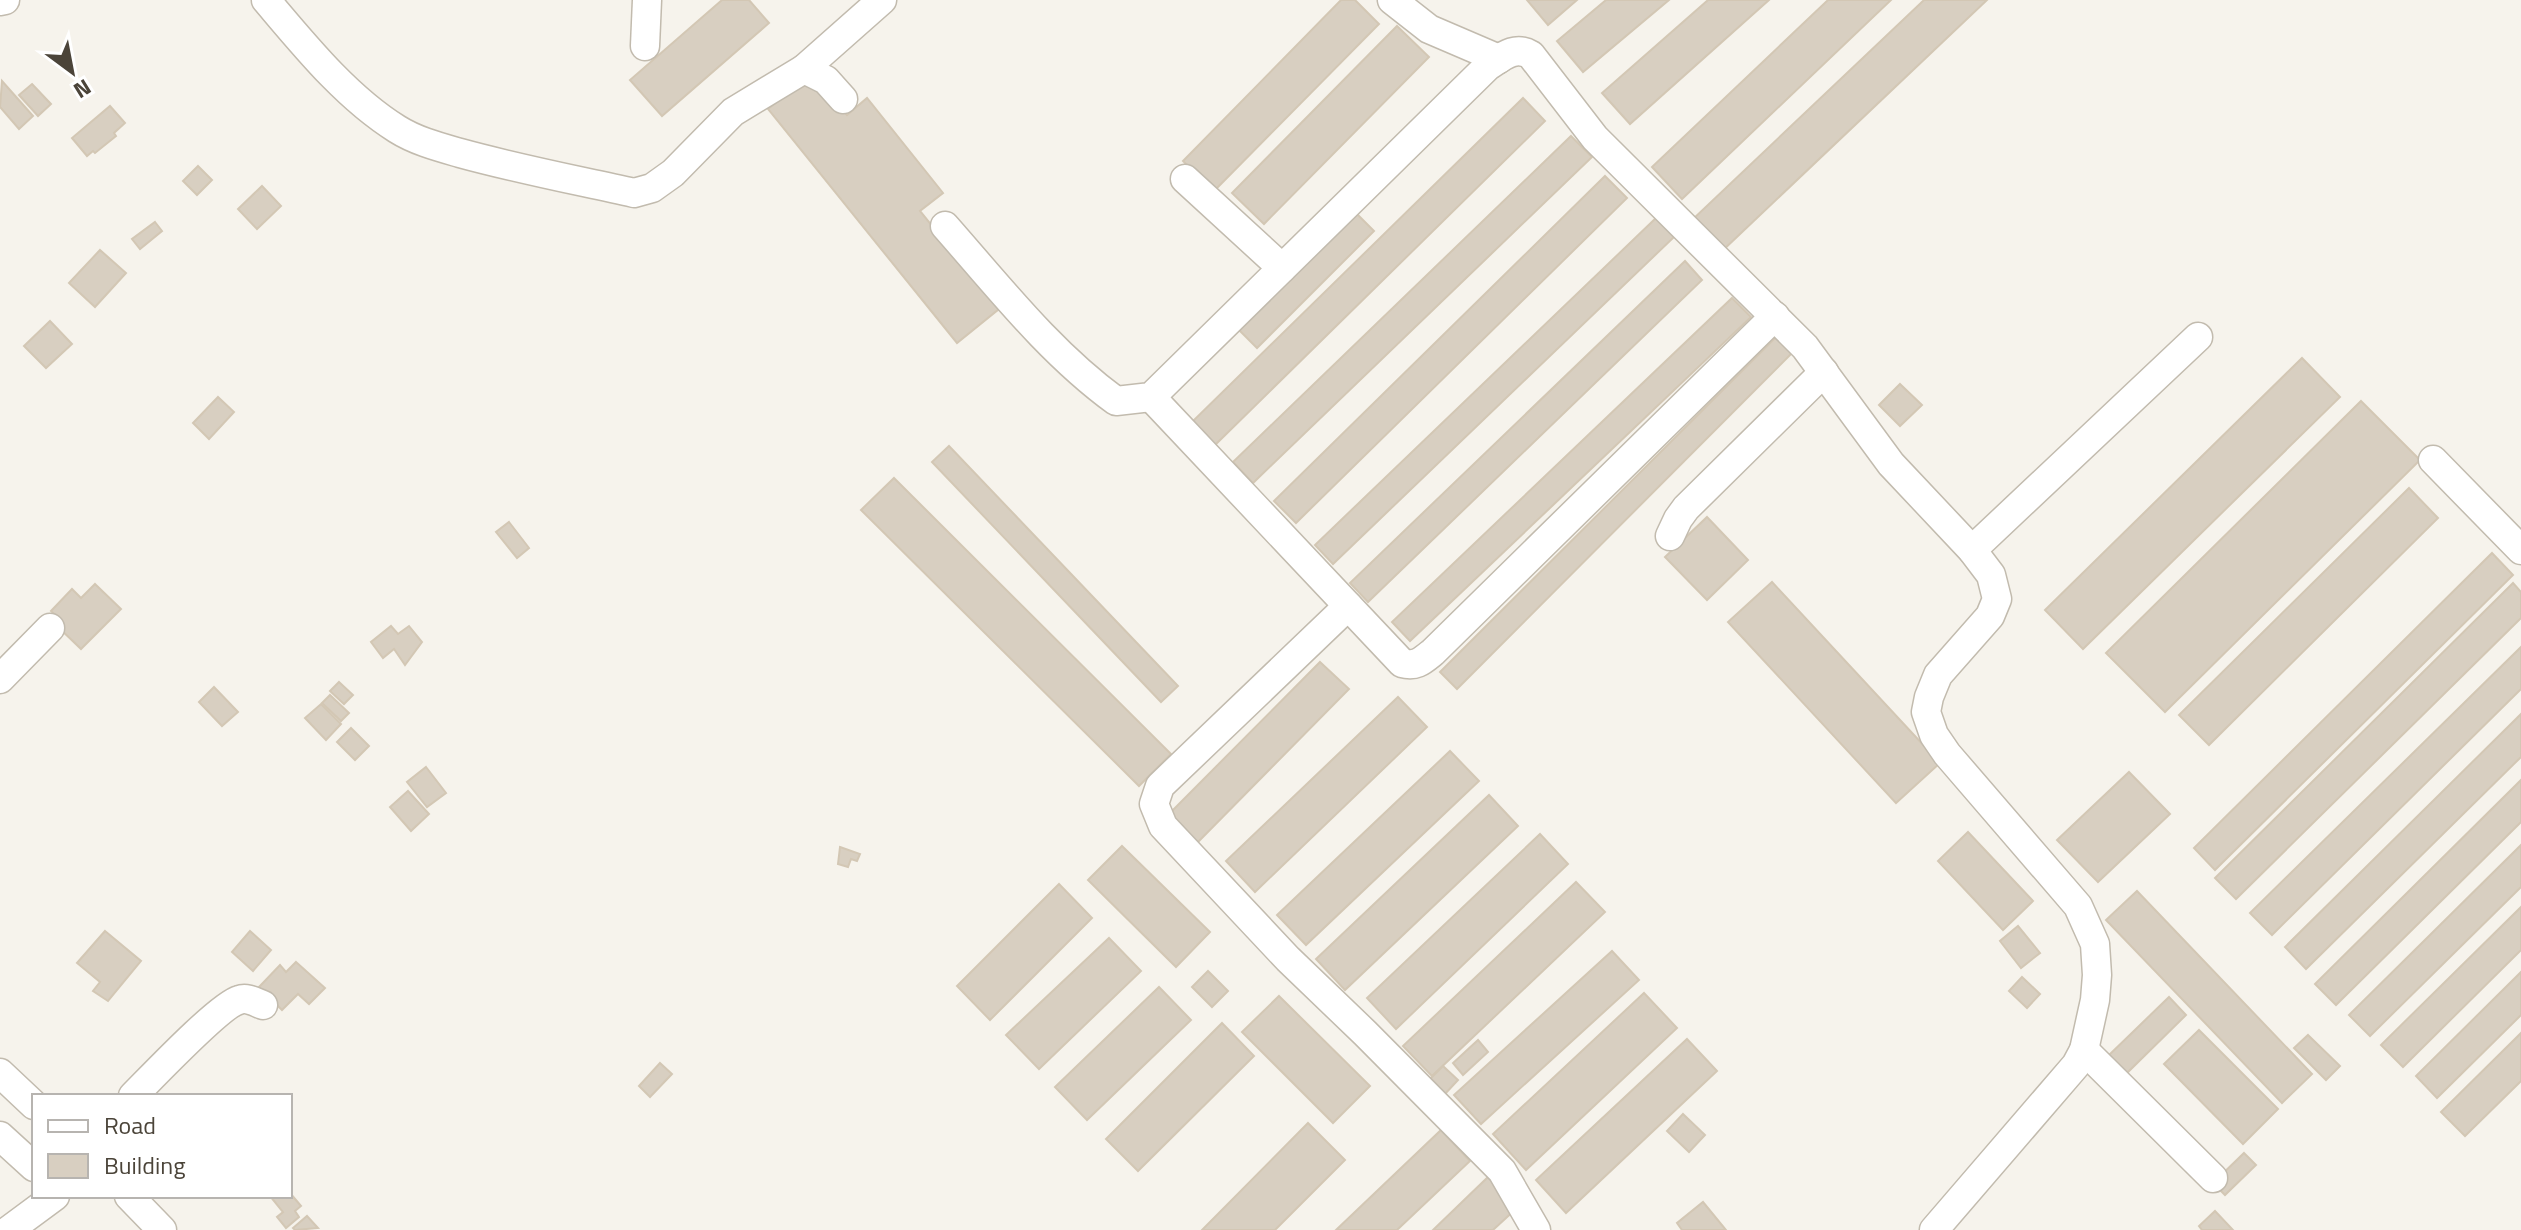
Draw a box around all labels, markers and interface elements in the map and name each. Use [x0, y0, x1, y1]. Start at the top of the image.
north arrow [32, 32, 112, 112]
text: N [67, 71, 98, 107]
legend [32, 1094, 292, 1198]
text: Road [104, 1107, 156, 1143]
text: Building [104, 1147, 186, 1183]

